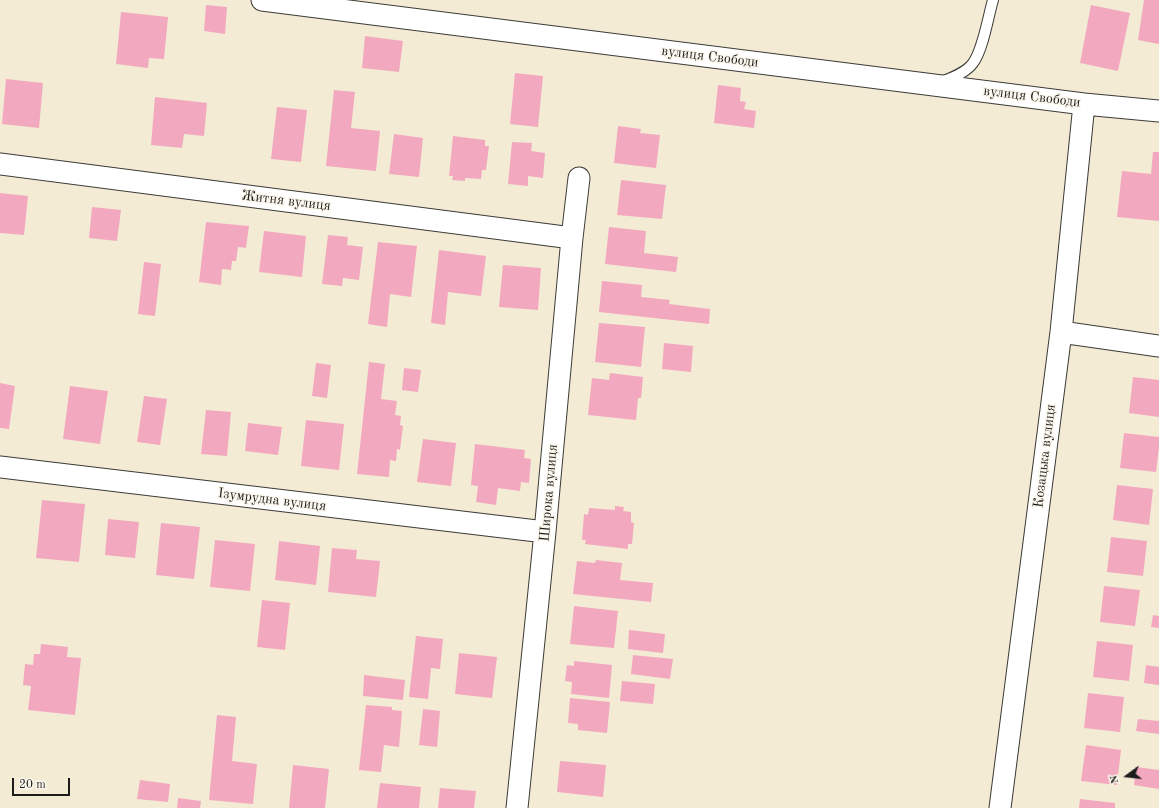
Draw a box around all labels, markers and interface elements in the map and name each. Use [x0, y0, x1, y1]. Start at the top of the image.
street label: вулиця Свободи [660, 43, 760, 71]
street label: вулиця Свободи [982, 83, 1082, 111]
street label: Житня вулиця [240, 187, 332, 215]
street label: Козацька вулиця [1030, 403, 1060, 509]
street label: Широка вулиця [536, 443, 562, 543]
street label: Ізумрудна вулиця [217, 485, 327, 515]
north arrow [1107, 756, 1147, 796]
scale bar [14, 770, 72, 796]
text: N [1109, 774, 1121, 785]
text: 20 m [19, 779, 46, 791]

